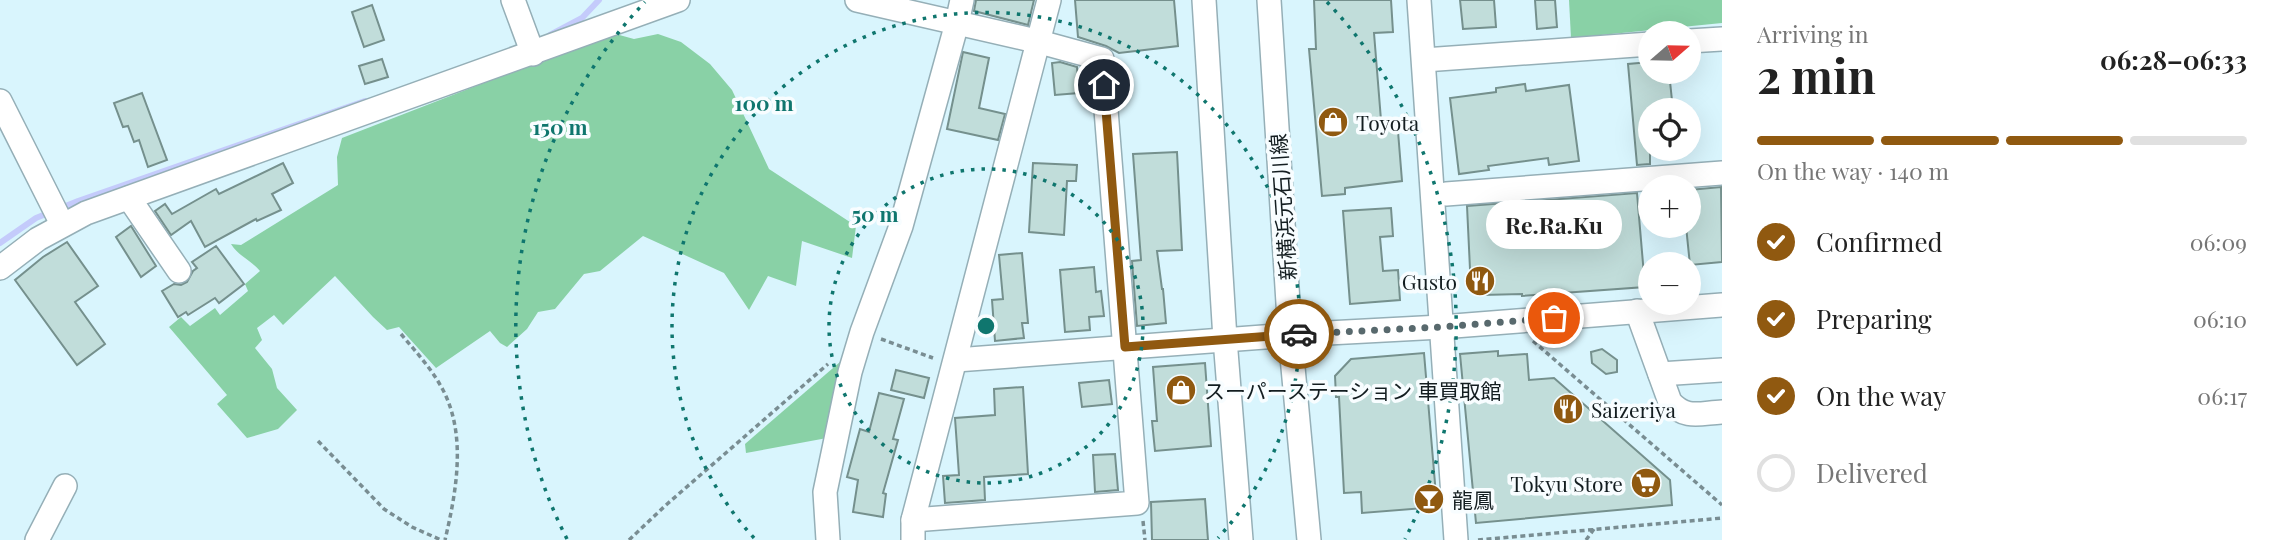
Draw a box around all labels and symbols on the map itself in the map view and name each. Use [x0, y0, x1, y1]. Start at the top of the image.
north arrow [1638, 21, 1701, 84]
pin [1074, 55, 1134, 115]
text: 100 m [734, 88, 794, 116]
shop icon: Toyota [1316, 105, 1350, 139]
place label: Toyota [1356, 108, 1420, 136]
text: 150 m [533, 112, 587, 140]
street label: 新横浜元石川線 [1263, 133, 1301, 281]
text: 50 m [851, 199, 899, 227]
callout: Re.Ra.Ku [1486, 199, 1622, 248]
restaurant icon: Gusto [1463, 264, 1497, 298]
place label: Gusto [1402, 267, 1457, 295]
pin [1524, 288, 1584, 348]
courier [1264, 299, 1334, 369]
centre of rings [974, 314, 998, 338]
shop icon: スーパーステーション 車買取館 [1164, 373, 1198, 407]
place label: スーパーステーション 車買取館 [1204, 376, 1502, 404]
restaurant icon: Saizeriya [1551, 392, 1585, 426]
place label: Saizeriya [1591, 395, 1677, 423]
supermarket icon: Tokyu Store [1629, 466, 1663, 500]
place label: Tokyu Store [1510, 469, 1623, 497]
bar icon: 龍鳳 [1412, 482, 1446, 516]
place label: 龍鳳 [1452, 485, 1494, 513]

